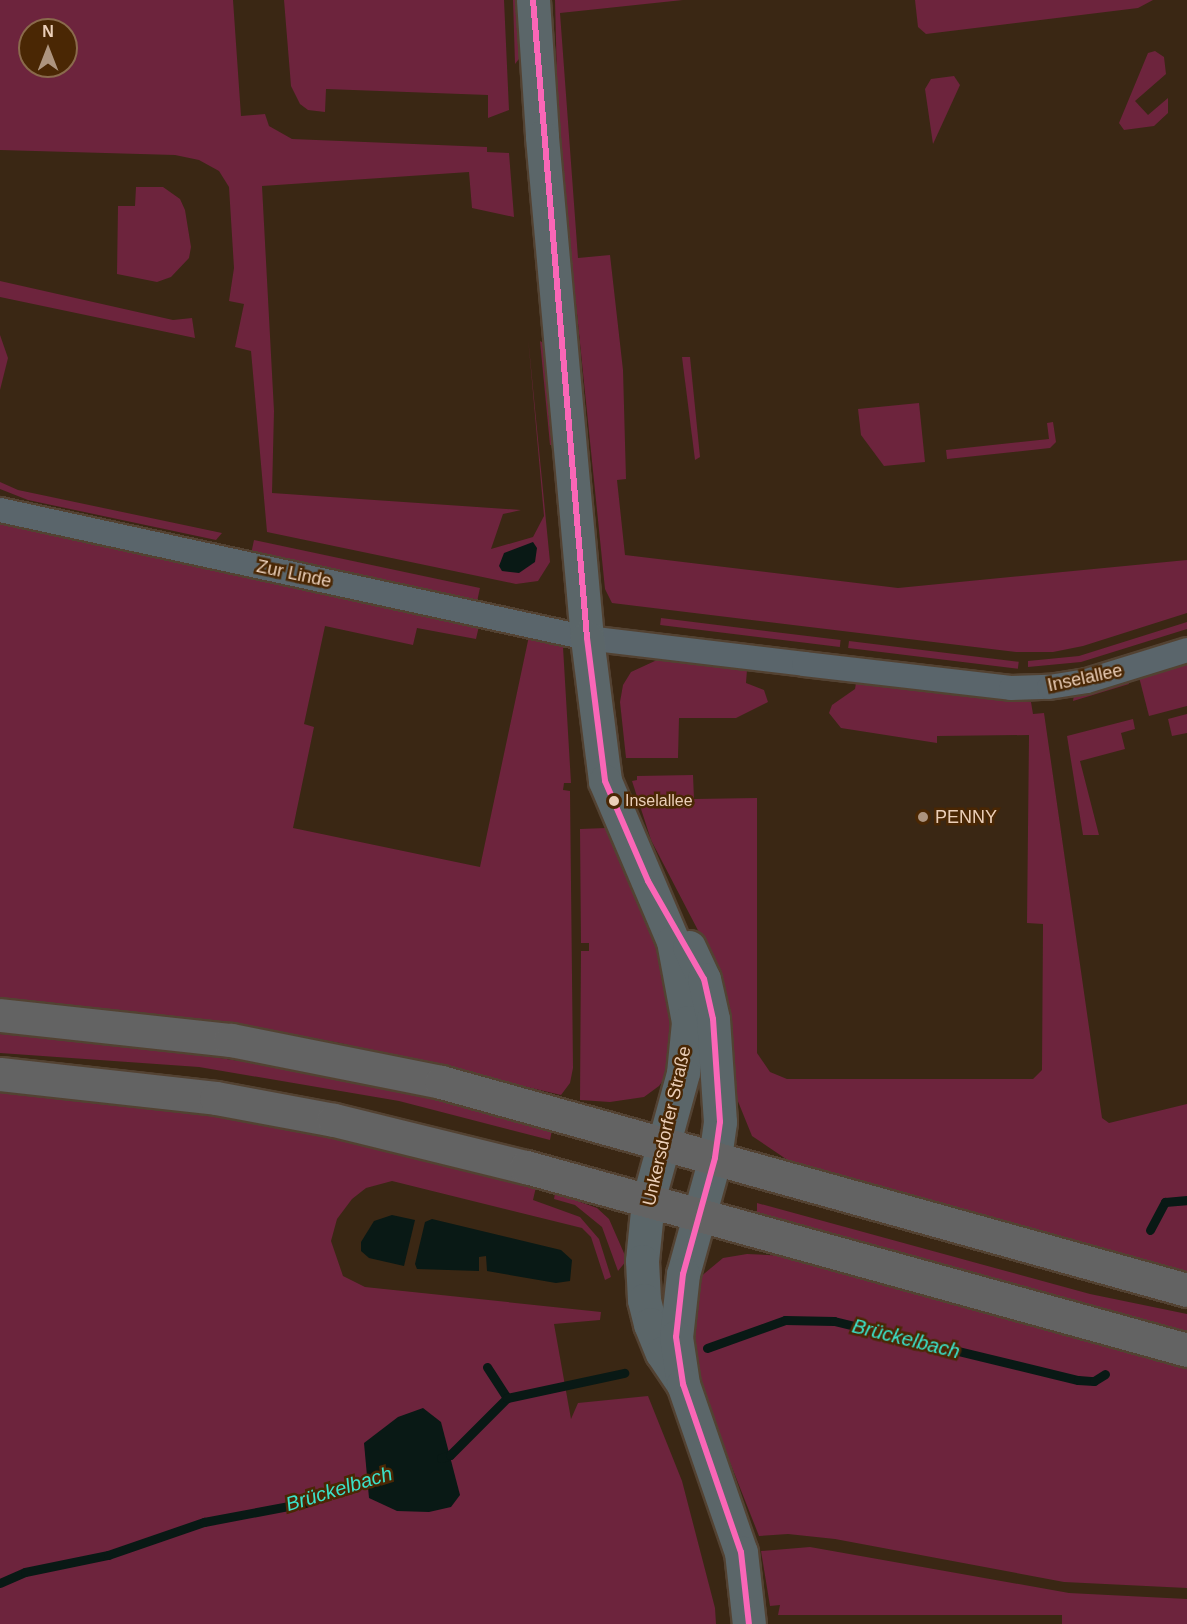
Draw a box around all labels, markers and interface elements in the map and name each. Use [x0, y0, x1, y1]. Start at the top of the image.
north arrow [18, 18, 78, 78]
text: N [42, 23, 54, 40]
street label: Zur Linde [255, 556, 333, 592]
street label: Inselallee [1046, 660, 1124, 696]
place label: Inselallee [625, 791, 693, 811]
marker: Inselallee [608, 795, 620, 807]
place label: PENNY [935, 806, 997, 828]
marker: PENNY [916, 810, 930, 824]
street label: Unkersdorfer Straße [638, 1044, 696, 1208]
water label: Brückelbach [850, 1314, 962, 1364]
water label: Brückelbach [283, 1461, 395, 1517]

